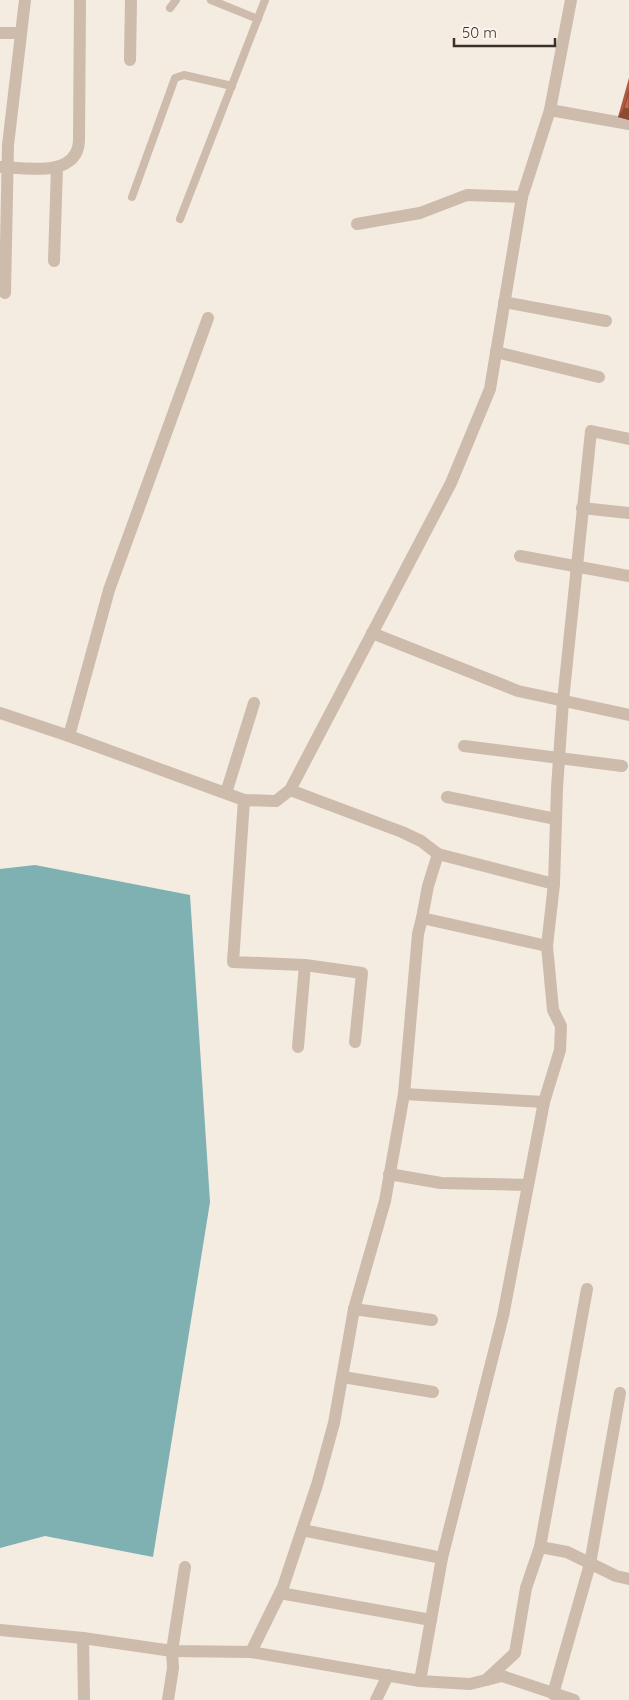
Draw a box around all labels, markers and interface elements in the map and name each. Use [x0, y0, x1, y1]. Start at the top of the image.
scale bar [454, 15, 555, 47]
text: 50 m [462, 23, 497, 42]

